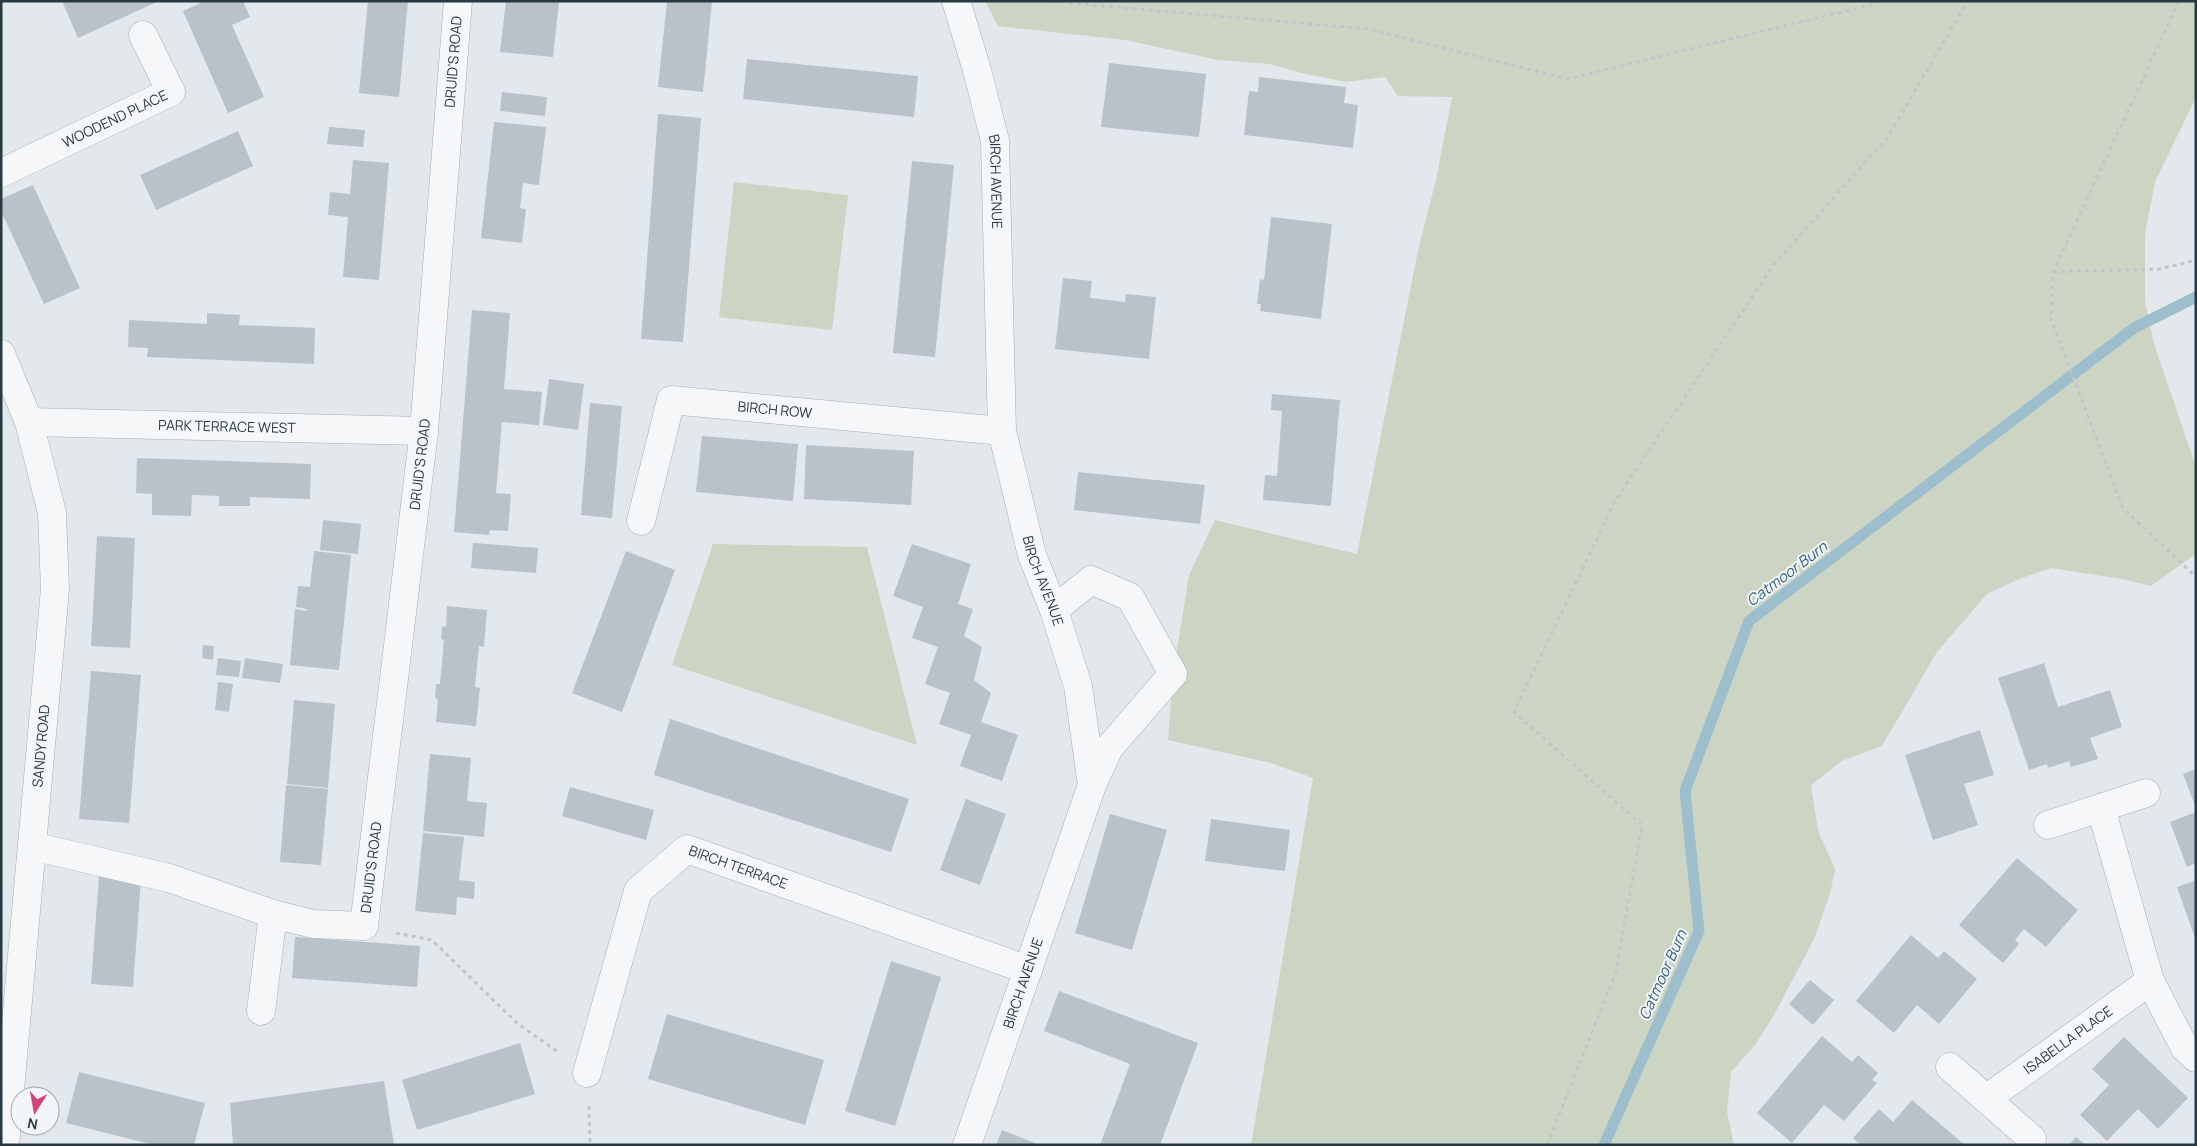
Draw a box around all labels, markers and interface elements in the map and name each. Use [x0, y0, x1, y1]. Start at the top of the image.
street label: DRUID'S ROAD [440, 15, 466, 108]
street label: WOODEND PLACE [59, 85, 170, 152]
street label: BIRCH AVENUE [985, 132, 1007, 229]
street label: BIRCH ROW [737, 396, 813, 422]
street label: PARK TERRACE WEST [158, 415, 297, 437]
street label: DRUID'S ROAD [404, 418, 434, 511]
street label: BIRCH AVENUE [1019, 534, 1068, 628]
water label: Catmoor Burn [1742, 536, 1832, 611]
street label: SANDY ROAD [27, 704, 54, 788]
street label: DRUID'S ROAD [356, 821, 386, 914]
street label: BIRCH TERRACE [686, 840, 790, 893]
water label: Catmoor Burn [1633, 926, 1692, 1023]
street label: BIRCH AVENUE [998, 935, 1047, 1031]
street label: ISABELLA PLACE [2019, 1001, 2116, 1078]
north arrow [10, 1086, 60, 1136]
text: N [26, 1114, 39, 1135]

